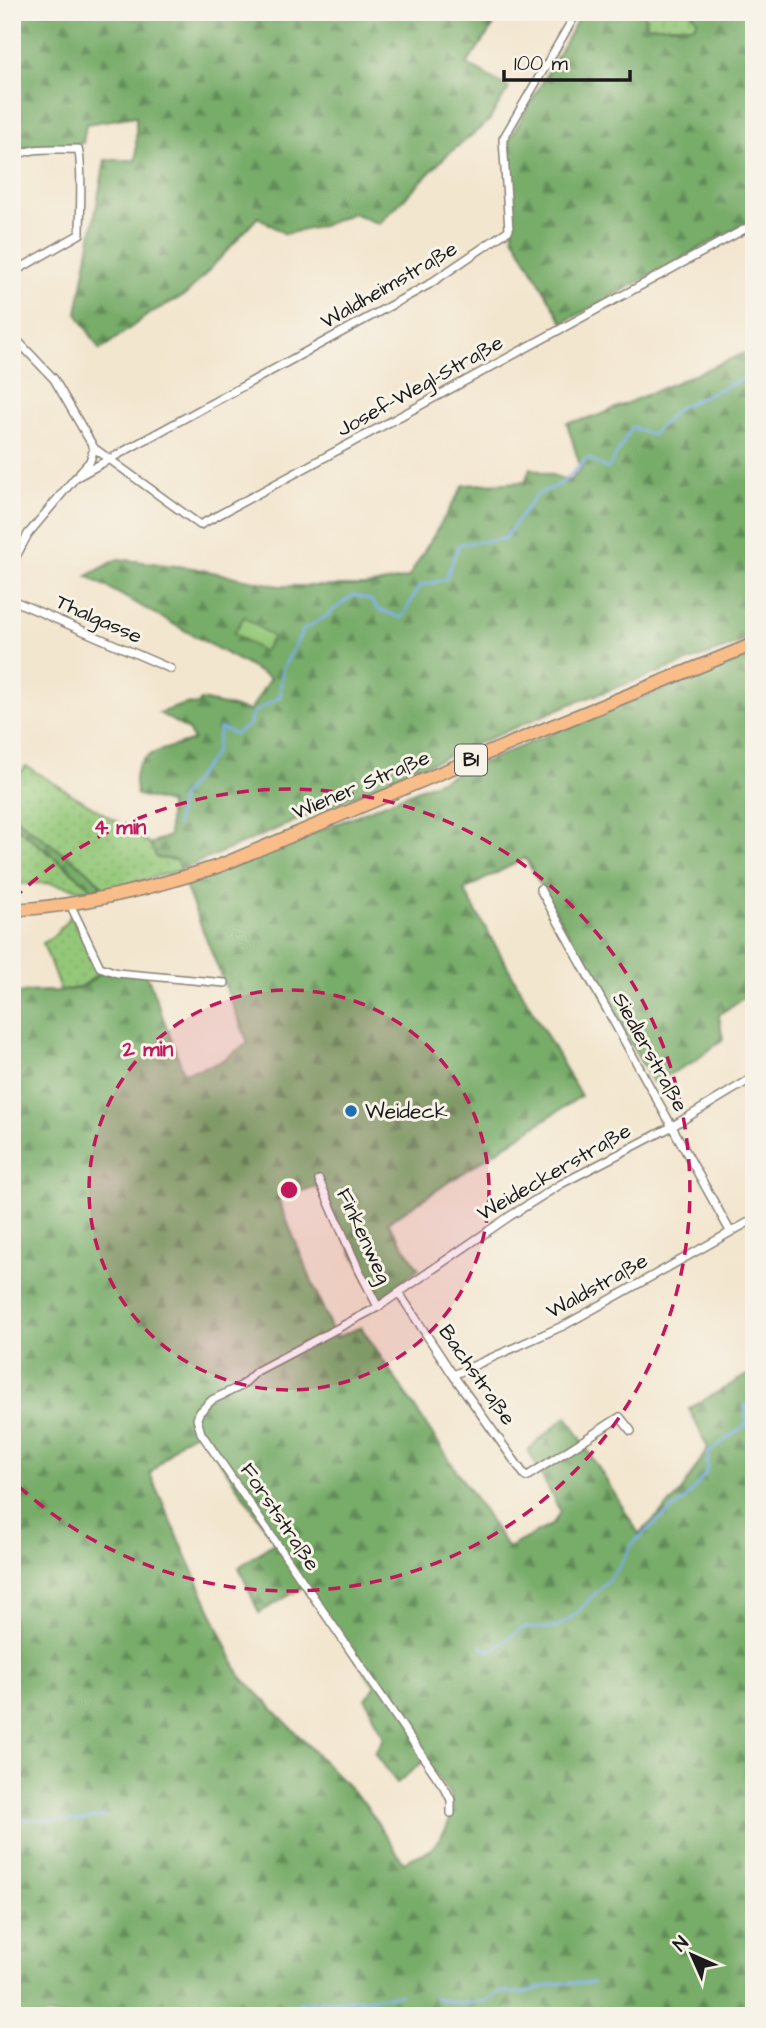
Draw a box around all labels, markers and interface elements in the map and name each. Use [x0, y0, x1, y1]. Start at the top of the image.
scale bar [504, 38, 630, 82]
text: 100 m [514, 49, 569, 78]
street label: Waldheimstraße [315, 234, 463, 336]
street label: Josef-Wegl-Straße [332, 328, 509, 446]
street label: Thalgasse [51, 587, 147, 653]
street label: Wiener Straße [288, 743, 434, 827]
road number: B1 [455, 744, 487, 776]
text: 4 min [94, 813, 147, 842]
street label: Siedlerstraße [605, 987, 695, 1117]
text: 2 min [122, 1035, 174, 1064]
place label: Weideck [365, 1097, 448, 1126]
marker: Weideck [343, 1103, 359, 1119]
street label: Weideckerstraße [472, 1116, 636, 1228]
centre of rings [277, 1178, 301, 1202]
street label: Finkenweg [327, 1184, 399, 1289]
street label: Waldstraße [541, 1246, 653, 1326]
street label: Bachstraße [432, 1319, 522, 1431]
street label: Forststraße [233, 1457, 327, 1577]
north arrow [658, 1920, 728, 1990]
text: N [667, 1930, 695, 1958]

